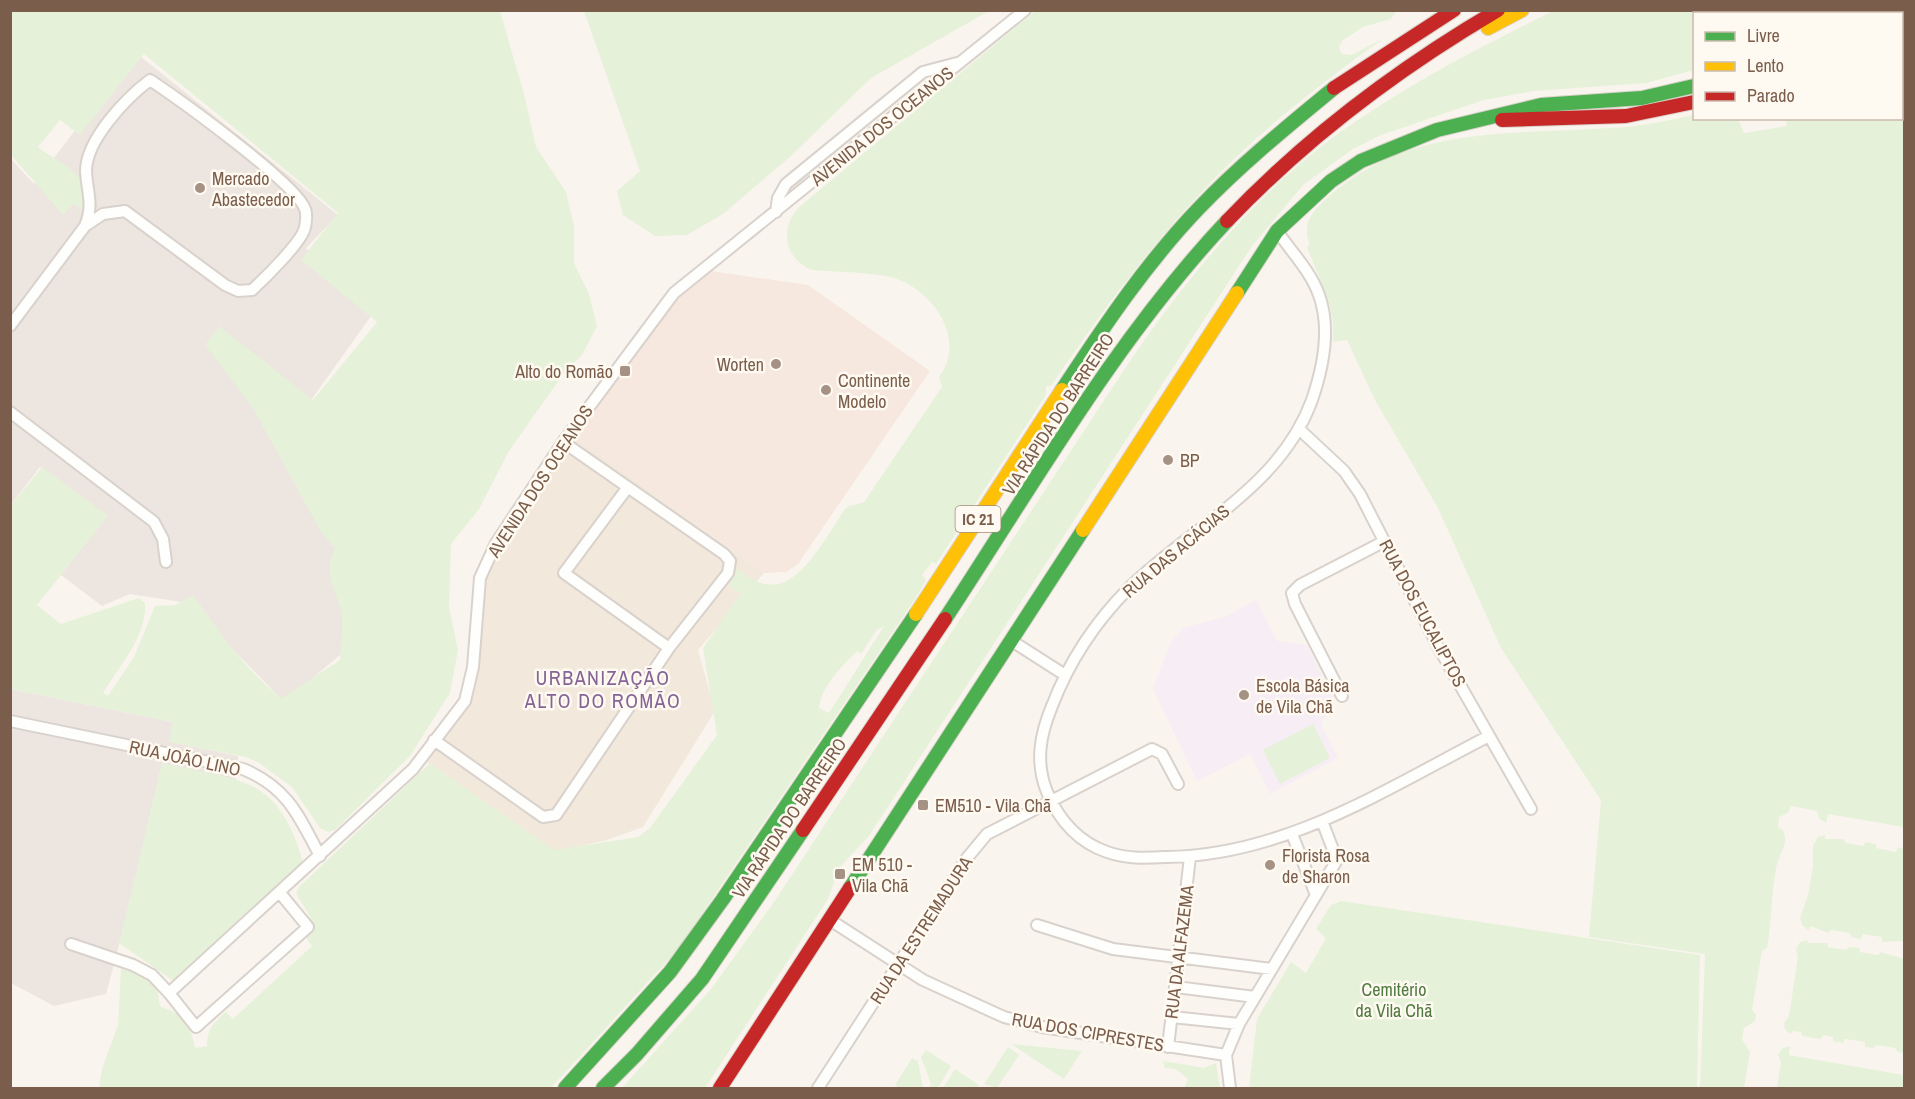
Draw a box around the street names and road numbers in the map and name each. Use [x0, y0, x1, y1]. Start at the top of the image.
street label: AVENIDA DOS OCEANOS [805, 61, 959, 192]
street label: VIA RÁPIDA DO BARREIRO [996, 328, 1120, 500]
street label: AVENIDA DOS OCEANOS [481, 400, 599, 563]
street label: RUA DAS ACÁCIAS [1117, 499, 1235, 603]
road number: IC 21 [956, 506, 1000, 532]
street label: RUA DOS EUCALIPTOS [1374, 535, 1473, 691]
street label: VIA RÁPIDA DO BARREIRO [726, 733, 852, 903]
street label: RUA JOÃO LINO [127, 734, 243, 782]
street label: RUA DA ESTREMADURA [864, 851, 978, 1009]
street label: RUA DA ALFAZEMA [1158, 884, 1200, 1020]
street label: RUA DOS CIPRESTES [1010, 1006, 1166, 1058]

